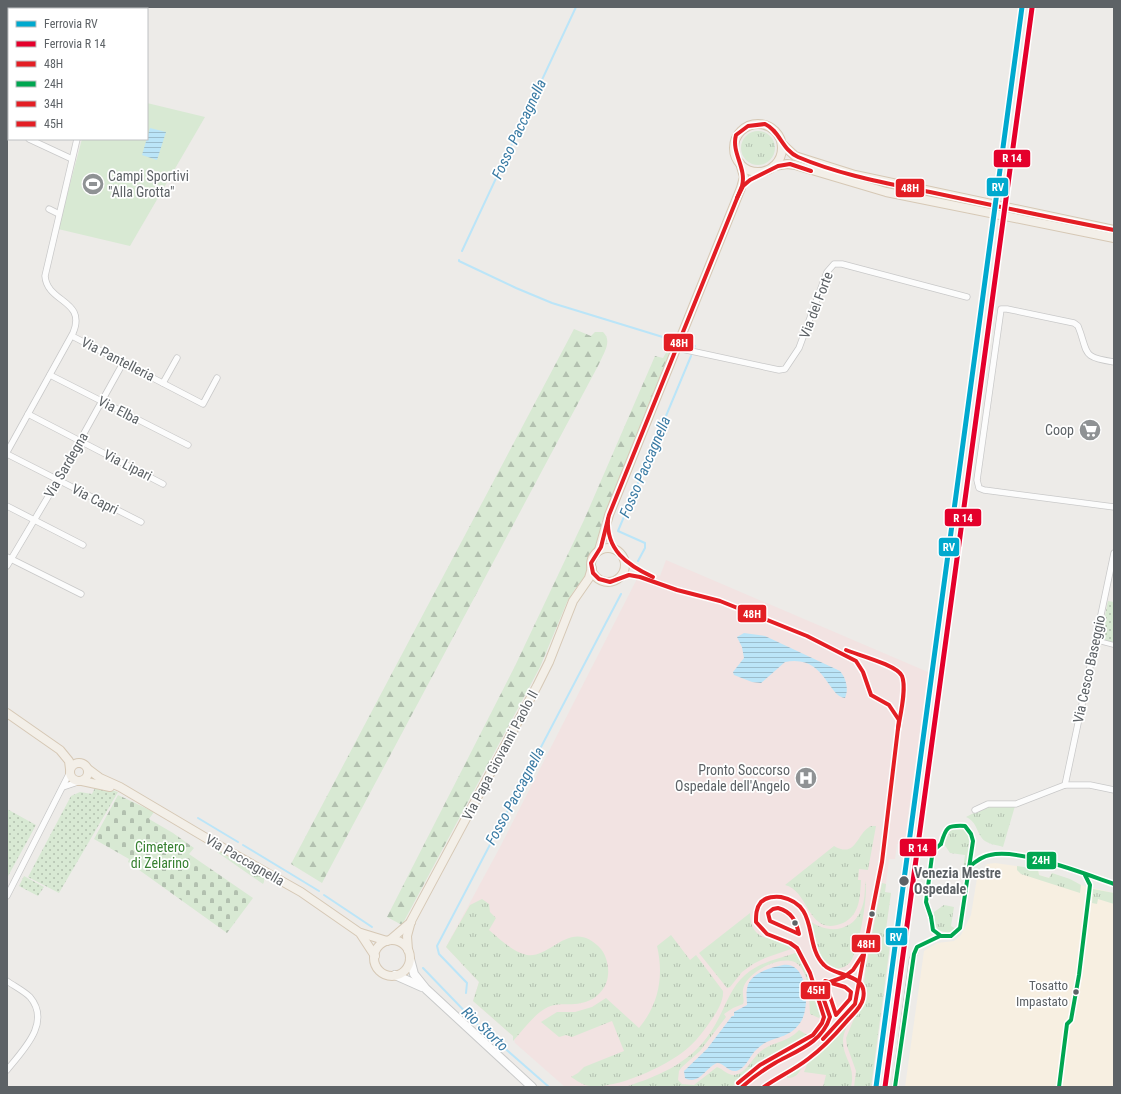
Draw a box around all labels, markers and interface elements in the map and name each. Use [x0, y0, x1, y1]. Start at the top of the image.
legend [8, 8, 148, 140]
text: Ferrovia RV [44, 17, 98, 31]
text: Ferrovia R 14 [44, 37, 106, 51]
text: 48H [44, 57, 63, 71]
water label: Fosso Paccagnella [488, 76, 550, 182]
text: 24H [44, 77, 63, 91]
text: 34H [44, 97, 63, 111]
text: 45H [44, 117, 63, 131]
line badge: R 14 [993, 149, 1031, 168]
text: R 14 [1002, 152, 1022, 165]
place label: Campi Sportivi "Alla Grotta" [108, 168, 189, 200]
sports icon: Campi Sportivi "Alla Grotta" [80, 171, 106, 197]
line badge: RV [986, 177, 1009, 197]
line badge: 48H [895, 178, 925, 198]
text: RV [992, 181, 1005, 194]
text: 48H [901, 182, 919, 195]
street label: Via del Forte [796, 269, 836, 340]
line badge: 48H [663, 333, 694, 352]
street label: Via Pantelleria [79, 334, 157, 384]
text: 48H [670, 337, 688, 350]
street label: Via Elba [95, 393, 143, 427]
water label: Fosso Paccagnella [616, 414, 674, 520]
supermarket icon: Coop [1077, 417, 1103, 443]
place label: Coop [1045, 422, 1074, 438]
street label: Via Sardegna [41, 429, 91, 501]
street label: Via Lipari [101, 446, 155, 484]
street label: Via Capri [69, 481, 121, 517]
line badge: R 14 [944, 508, 982, 527]
text: R 14 [953, 512, 973, 525]
line badge: RV [938, 537, 960, 557]
text: RV [943, 541, 956, 554]
line badge: 48H [737, 604, 767, 623]
text: 48H [743, 608, 761, 621]
street label: Via Cesco Baseggio [1070, 614, 1108, 724]
street label: Via Papa Giovanni Paolo II [459, 687, 541, 823]
water label: Fosso Paccagnella [482, 744, 548, 848]
place label: Pronto Soccorso Ospedale dell'Angelo [675, 762, 790, 794]
hospital icon: Pronto Soccorso Ospedale dell'Angelo [793, 765, 819, 791]
street label: Via Paccagnella [203, 831, 287, 889]
line badge: R 14 [899, 838, 937, 857]
park label: Cimetero di Zelarino [131, 839, 189, 871]
text: R 14 [908, 842, 928, 855]
line badge: 24H [1026, 851, 1057, 870]
text: 24H [1032, 854, 1050, 867]
place label: Venezia Mestre Ospedale [914, 865, 1001, 897]
marker: Venezia Mestre Ospedale [897, 874, 911, 888]
unlabelled marker [867, 909, 877, 919]
unlabelled marker [790, 918, 800, 928]
line badge: RV [885, 927, 908, 946]
text: RV [890, 931, 903, 944]
line badge: 48H [851, 934, 881, 953]
text: 48H [857, 938, 875, 951]
place label: Tosatto Impastato [1016, 978, 1068, 1009]
line badge: 45H [800, 981, 831, 1000]
text: 45H [807, 984, 825, 997]
marker: Tosatto Impastato [1071, 987, 1081, 997]
water label: Rio Storto [458, 1003, 512, 1055]

